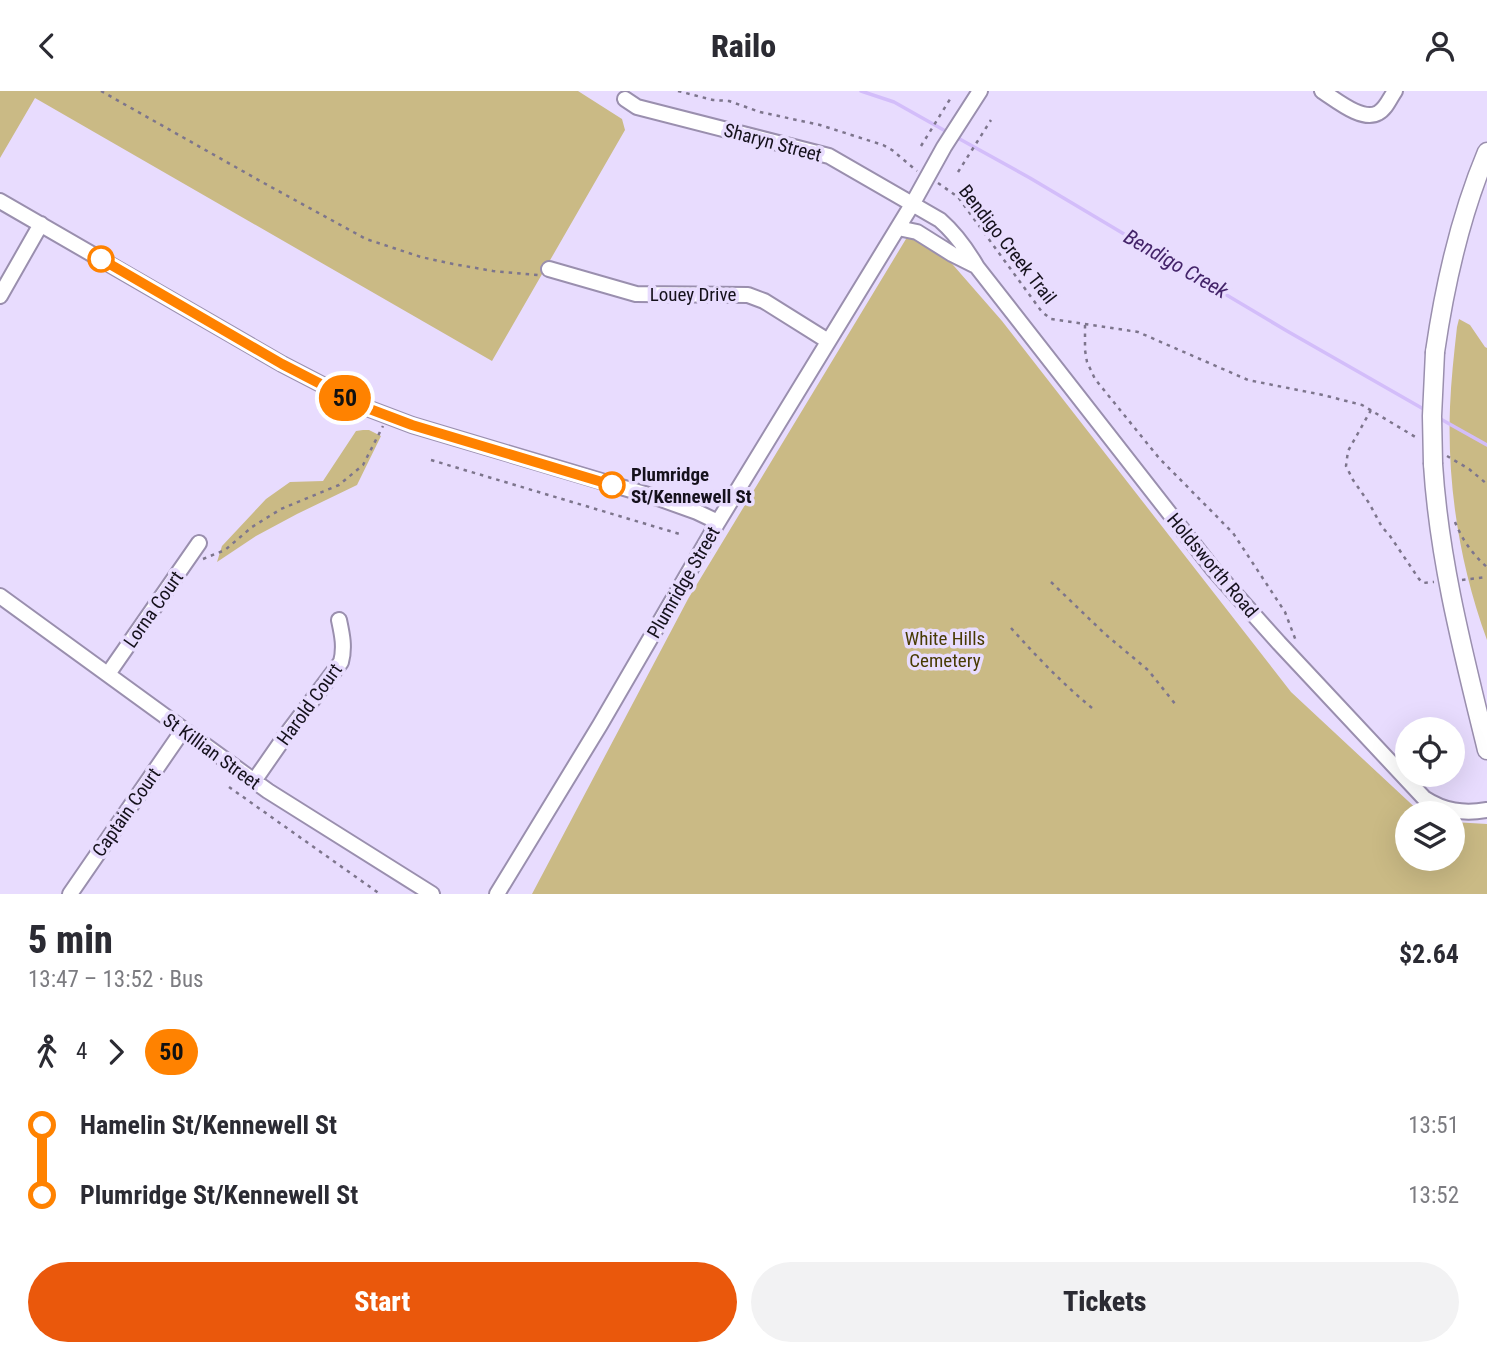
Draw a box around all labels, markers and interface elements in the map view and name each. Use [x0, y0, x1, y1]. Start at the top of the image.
icon: back [28, 27, 66, 65]
text: Railo [711, 27, 776, 65]
icon: person [1421, 27, 1459, 65]
street label: Sharyn Street [722, 118, 824, 167]
street label: Bendigo Creek Trail [954, 180, 1061, 308]
water label: Bendigo Creek [1120, 225, 1233, 304]
unlabelled marker [88, 246, 114, 272]
street label: Louey Drive [650, 283, 736, 306]
line badge: 50 [314, 375, 376, 421]
text: 50 [333, 384, 357, 412]
place label: Plumridge St/Kennewell St [631, 463, 752, 508]
marker: Plumridge St/Kennewell St [599, 472, 625, 498]
street label: Holdsworth Road [1162, 508, 1263, 622]
street label: Plumridge Street [642, 522, 725, 642]
street label: Lorna Court [119, 566, 188, 652]
park label: White Hills Cemetery [905, 627, 985, 672]
street label: Harold Court [272, 659, 347, 750]
street label: St Killian Street [158, 708, 265, 794]
map controls [1395, 717, 1465, 871]
button: locate [1395, 717, 1465, 787]
street label: Captain Court [87, 763, 165, 861]
button: layers [1395, 801, 1465, 871]
text: 5 min [28, 918, 113, 962]
text: $2.64 [1399, 939, 1459, 969]
text: 13:47 – 13:52 · Bus [28, 966, 204, 993]
icon: walk [28, 1033, 66, 1071]
icon: forward [97, 1033, 135, 1071]
text: 4 [76, 1038, 87, 1065]
text: 50 [159, 1038, 184, 1066]
text: Hamelin St/Kennewell St [80, 1110, 337, 1140]
text: 13:51 [1408, 1112, 1459, 1139]
text: Plumridge St/Kennewell St [80, 1180, 358, 1210]
text: 13:52 [1408, 1182, 1459, 1209]
button: Start [28, 1262, 737, 1342]
button: Tickets [751, 1262, 1459, 1342]

